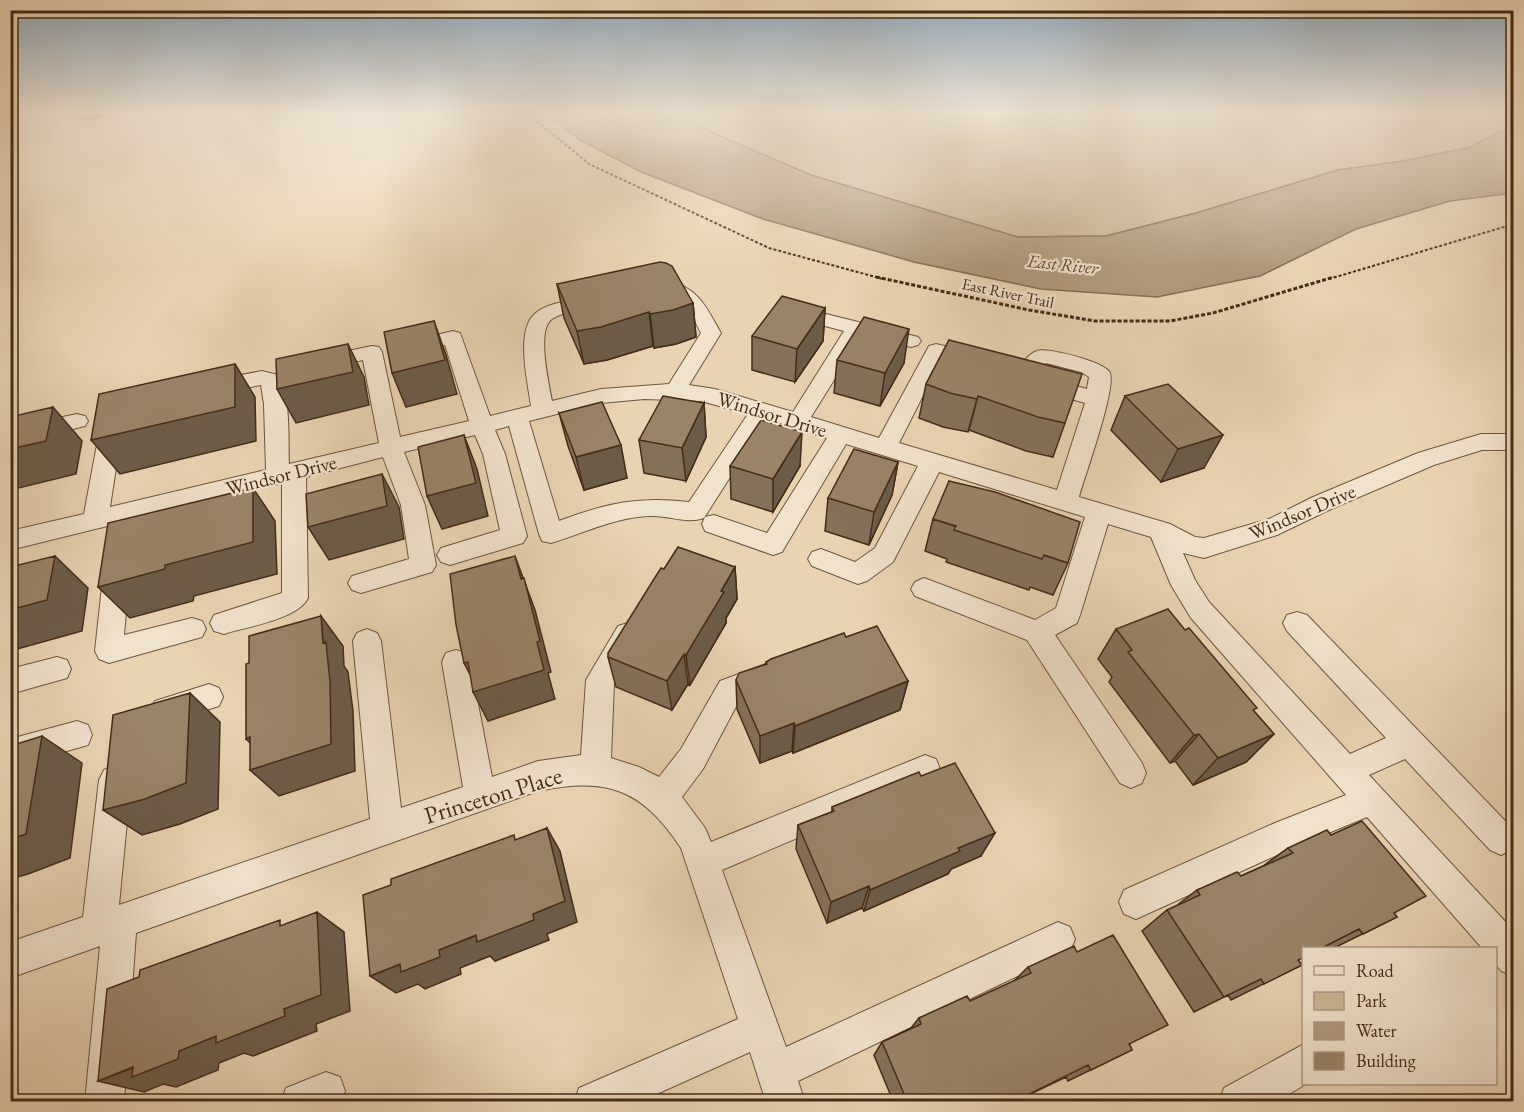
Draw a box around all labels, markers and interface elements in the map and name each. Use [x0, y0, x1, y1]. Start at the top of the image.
water label: East River [1025, 249, 1101, 279]
street label: East River Trail [960, 273, 1056, 313]
street label: Windsor Drive [714, 385, 830, 443]
street label: Windsor Drive [223, 449, 339, 501]
street label: Windsor Drive [1245, 478, 1359, 546]
street label: Princeton Place [420, 759, 566, 831]
legend [1302, 947, 1497, 1085]
text: Road [1356, 959, 1395, 982]
text: Park [1356, 989, 1387, 1012]
text: Water [1356, 1019, 1397, 1042]
text: Building [1356, 1049, 1416, 1072]

